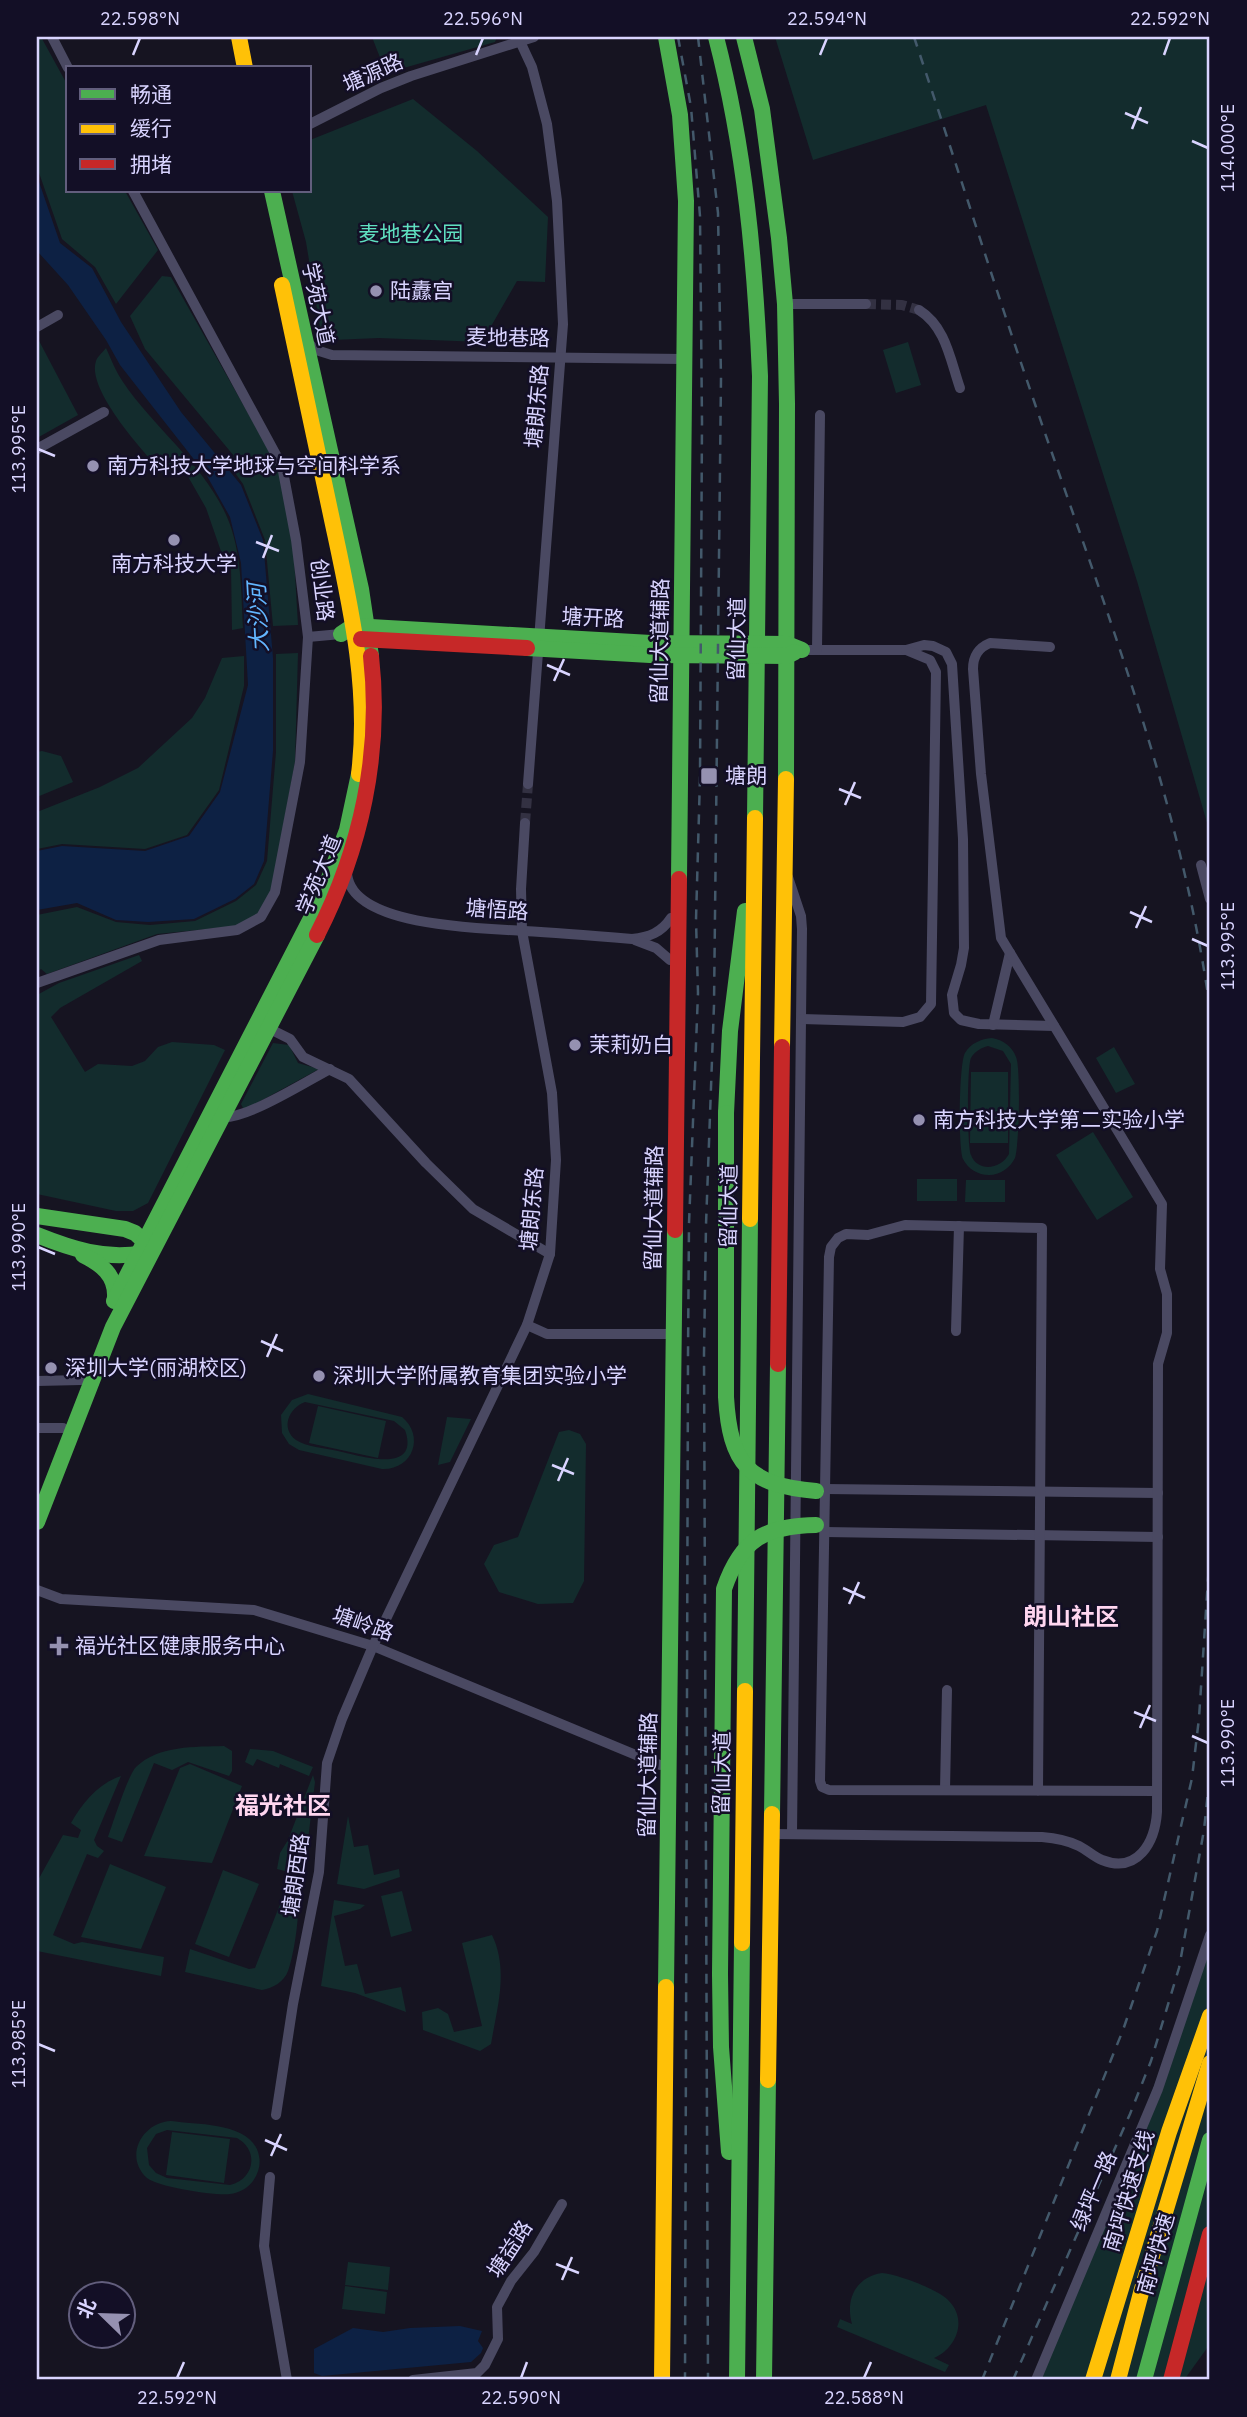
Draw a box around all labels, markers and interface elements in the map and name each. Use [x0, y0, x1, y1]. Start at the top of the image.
text: 22.598°N [100, 7, 180, 30]
text: 22.596°N [443, 7, 523, 30]
text: 22.594°N [787, 7, 867, 30]
text: 22.592°N [1130, 7, 1210, 30]
street label: 塘源路 [338, 46, 407, 98]
legend [66, 66, 312, 192]
text: 畅通 [130, 80, 172, 108]
text: 114.000°E [1216, 104, 1239, 192]
text: 缓行 [130, 114, 172, 142]
text: 拥堵 [130, 150, 172, 178]
park label: 麦地巷公园 [359, 219, 464, 247]
street label: 学苑大道 [297, 260, 341, 348]
place label: 陆纛宫 [390, 276, 453, 304]
marker: 陆纛宫 [368, 283, 384, 299]
street label: 麦地巷路 [466, 322, 550, 352]
street label: 塘朗东路 [518, 363, 554, 449]
text: 113.995°E [7, 405, 30, 493]
place label: 南方科技大学地球与空间科学系 [107, 451, 401, 479]
marker: 南方科技大学地球与空间科学系 [85, 458, 101, 474]
marker: 南方科技大学 [166, 532, 182, 548]
place label: 南方科技大学 [111, 549, 237, 577]
street label: 创业路 [305, 557, 341, 623]
street label: 留仙大道辅路 [644, 578, 674, 704]
water label: 大沙河 [240, 579, 274, 653]
street label: 留仙大道 [721, 597, 751, 681]
street label: 塘开路 [561, 601, 625, 633]
place label: 塘朗 [725, 761, 767, 789]
marker: 塘朗 [699, 766, 719, 786]
street label: 学苑大道 [289, 830, 347, 919]
street label: 塘悟路 [465, 893, 529, 925]
text: 113.995°E [1216, 902, 1239, 990]
place label: 茉莉奶白 [589, 1030, 673, 1058]
marker: 茉莉奶白 [567, 1037, 583, 1053]
place label: 南方科技大学第二实验小学 [933, 1105, 1185, 1133]
marker: 南方科技大学第二实验小学 [911, 1112, 927, 1128]
street label: 留仙大道辅路 [638, 1145, 668, 1271]
street label: 留仙大道 [713, 1164, 743, 1248]
street label: 塘朗东路 [513, 1166, 549, 1252]
text: 113.990°E [7, 1203, 30, 1291]
place label: 深圳大学(丽湖校区) [65, 1353, 247, 1381]
marker: 深圳大学(丽湖校区) [43, 1360, 59, 1376]
place label: 深圳大学附属教育集团实验小学 [333, 1361, 627, 1389]
marker: 深圳大学附属教育集团实验小学 [311, 1368, 327, 1384]
street label: 塘岭路 [329, 1600, 398, 1647]
district label: 朗山社区 [1023, 1600, 1119, 1632]
place label: 福光社区健康服务中心 [75, 1631, 285, 1659]
marker: 福光社区健康服务中心 [49, 1636, 69, 1656]
text: 113.990°E [1216, 1699, 1239, 1787]
street label: 留仙大道辅路 [632, 1712, 662, 1838]
street label: 留仙大道 [706, 1731, 736, 1815]
district label: 福光社区 [235, 1789, 331, 1821]
street label: 塘朗西路 [275, 1831, 315, 1918]
text: 113.985°E [7, 2000, 30, 2088]
street label: 南坪快速支线 [1099, 2127, 1159, 2255]
street label: 绿坪一路 [1064, 2146, 1122, 2235]
street label: 南坪快速 [1132, 2210, 1180, 2298]
street label: 塘益路 [480, 2214, 538, 2282]
north arrow [66, 2280, 136, 2350]
text: 北 [72, 2295, 101, 2322]
text: 22.592°N [137, 2386, 217, 2409]
text: 22.590°N [481, 2386, 561, 2409]
text: 22.588°N [824, 2386, 904, 2409]

